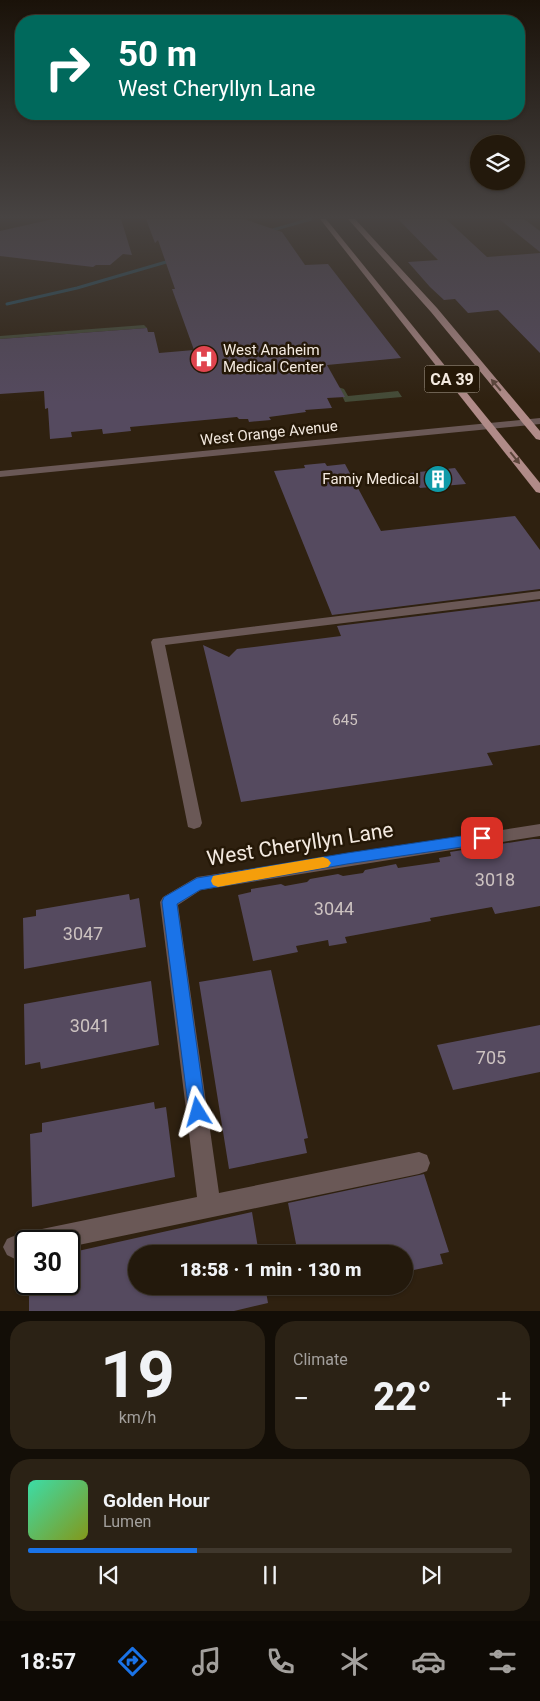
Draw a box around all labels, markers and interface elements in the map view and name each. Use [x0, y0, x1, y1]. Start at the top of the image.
text: 50 m [118, 34, 197, 75]
icon: right [35, 35, 100, 100]
text: West Cheryllyn Lane [118, 76, 315, 101]
map controls [470, 135, 525, 190]
button: layers [470, 135, 525, 190]
place label: West Anaheim Medical Center [223, 341, 323, 376]
hospital icon: West Anaheim Medical Center [189, 344, 219, 374]
road number: CA 39 [424, 366, 480, 392]
one-way arrow [491, 379, 502, 392]
street label: West Orange Avenue [199, 417, 339, 449]
one-way arrow [509, 451, 520, 464]
building icon: Famiy Medical [423, 464, 453, 494]
place label: Famiy Medical [322, 470, 419, 488]
house number: 645 [332, 711, 358, 729]
street label: West Cheryllyn Lane [205, 817, 395, 871]
pin [461, 817, 503, 859]
icon: arrive [468, 824, 496, 852]
house number: 3018 [475, 869, 515, 890]
house number: 3044 [314, 898, 354, 919]
house number: 3047 [63, 923, 103, 944]
house number: 3041 [70, 1015, 110, 1036]
house number: 705 [476, 1047, 506, 1068]
position arrow [171, 1085, 223, 1137]
speed limit sign: 30 [15, 1230, 80, 1295]
text: 18:58 · 1 min · 130 m [179, 1258, 362, 1281]
text: 19 [100, 1337, 175, 1413]
text: Climate [293, 1350, 348, 1369]
text: 22° [373, 1375, 432, 1419]
text: − [293, 1382, 309, 1415]
text: + [496, 1382, 512, 1415]
text: km/h [119, 1408, 156, 1427]
text: Golden Hour [103, 1489, 210, 1512]
text: Lumen [103, 1512, 151, 1531]
icon: previous [95, 1561, 123, 1589]
icon: pause [256, 1561, 284, 1589]
icon: next [417, 1561, 445, 1589]
icon: directions [115, 1644, 150, 1679]
icon: music [189, 1644, 224, 1679]
icon: phone [263, 1644, 298, 1679]
icon: climate [337, 1644, 372, 1679]
icon: car [411, 1644, 446, 1679]
icon: filters [485, 1644, 520, 1679]
text: 18:57 [20, 1649, 76, 1674]

